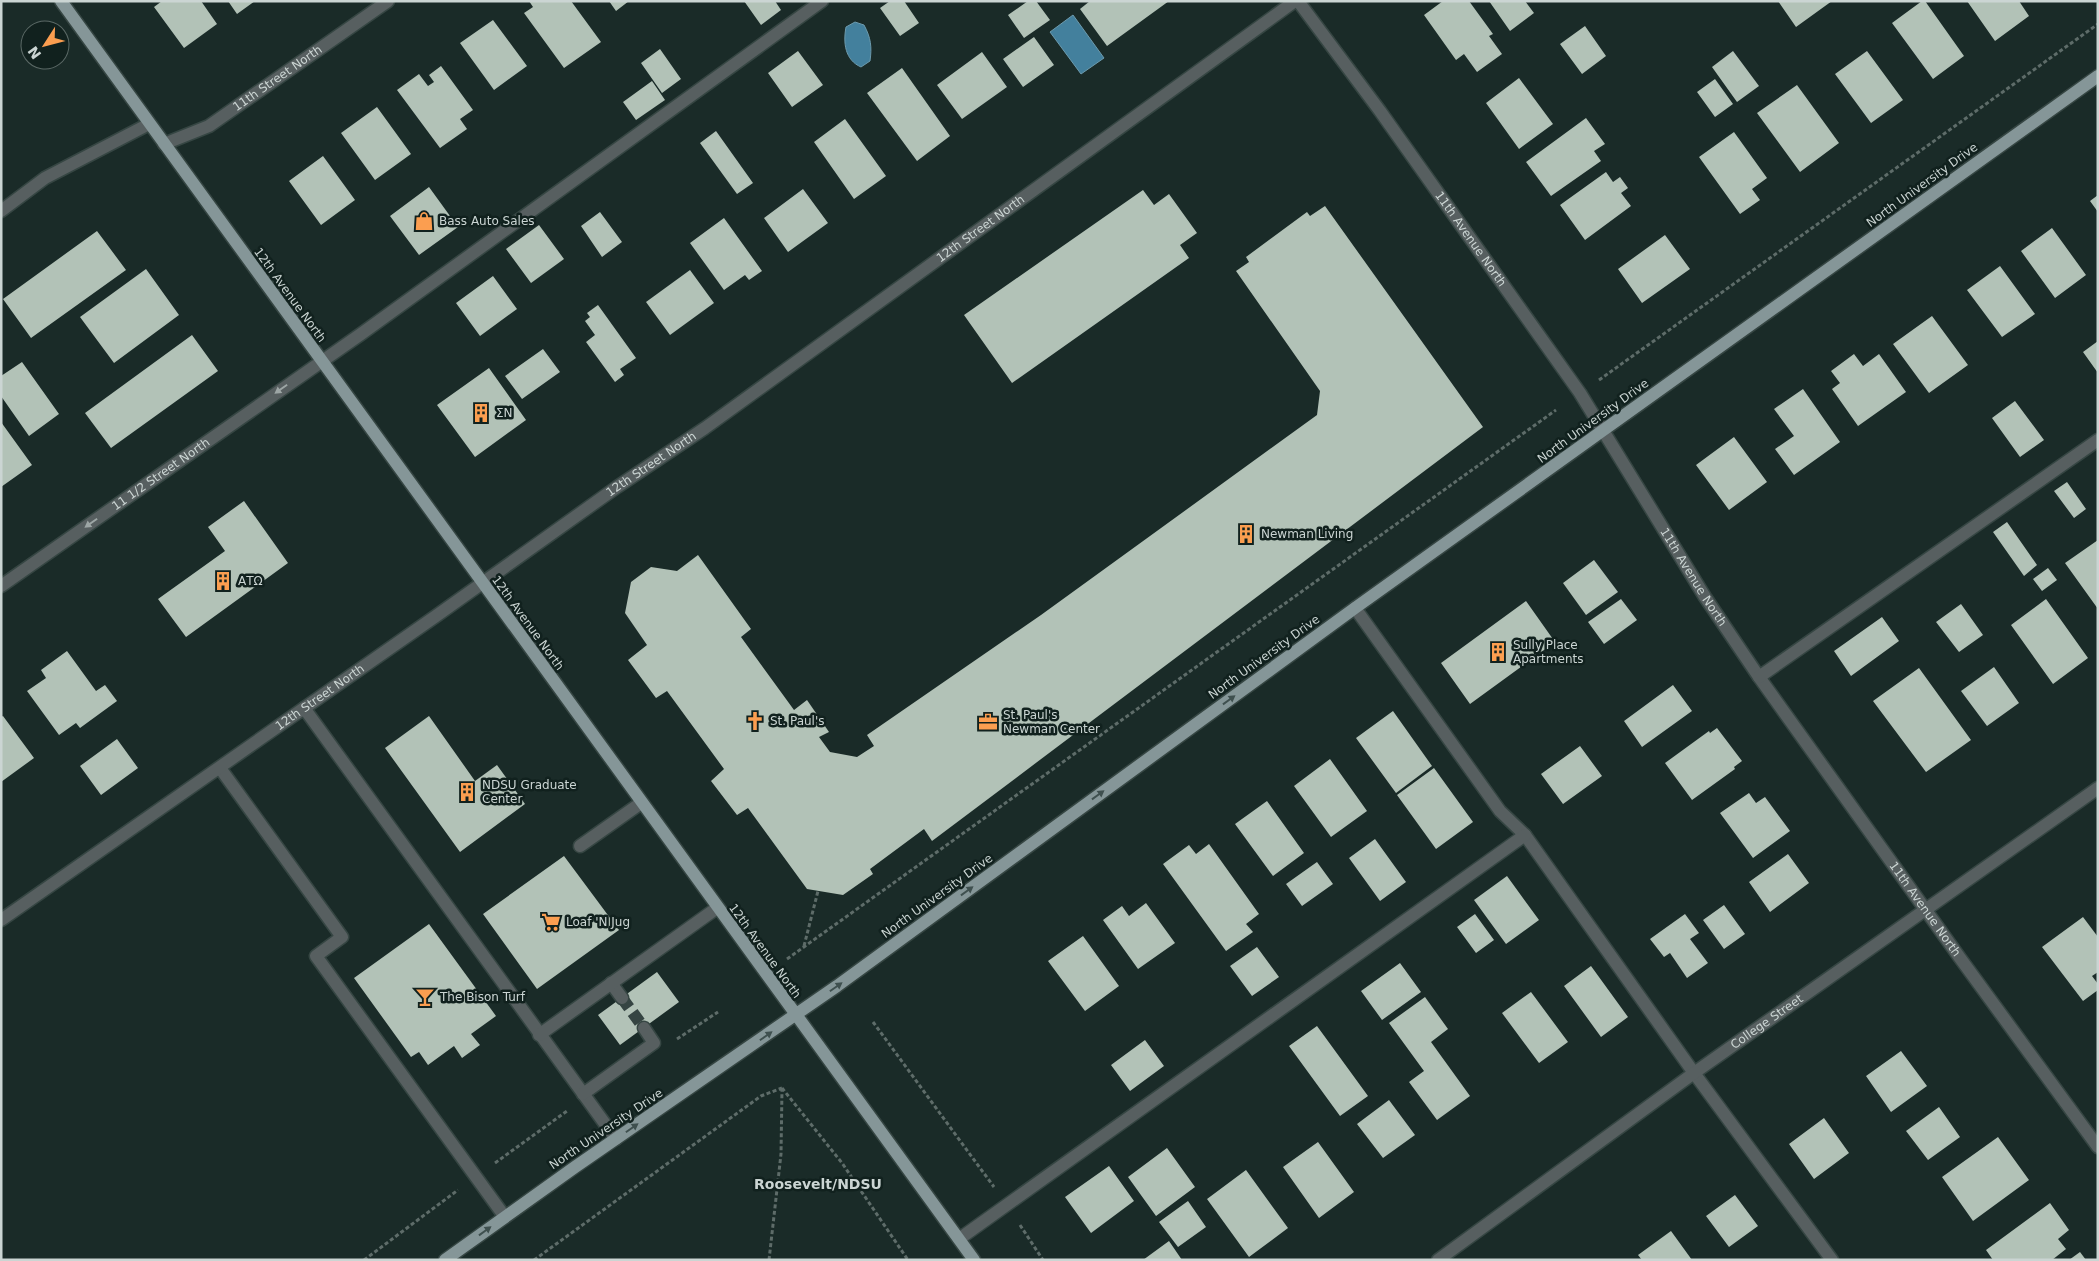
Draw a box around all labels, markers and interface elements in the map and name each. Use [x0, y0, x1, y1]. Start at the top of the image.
north arrow [20, 20, 70, 70]
street label: 11th Street North [230, 42, 325, 114]
text: N [25, 43, 44, 62]
street label: North University Drive [1864, 140, 1980, 230]
street label: 11th Avenue North [1432, 189, 1509, 289]
street label: 12th Street North [934, 192, 1027, 265]
shop icon: Bass Auto Sales [413, 210, 435, 232]
place label: Bass Auto Sales [439, 214, 535, 228]
street label: 12th Avenue North [251, 245, 329, 345]
street label: North University Drive [1535, 376, 1651, 466]
one-way arrow [274, 384, 288, 394]
building icon: ΣΝ [470, 402, 492, 424]
place label: ΣΝ [496, 406, 513, 420]
street label: 12th Street North [603, 429, 699, 499]
street label: 11 1/2 Street North [109, 435, 212, 513]
one-way arrow [84, 518, 97, 528]
building icon: Newman Living [1235, 523, 1257, 545]
street label: 11th Avenue North [1657, 525, 1730, 629]
place label: Newman Living [1261, 527, 1353, 541]
building icon: ΑΤΩ [212, 570, 234, 592]
street label: 12th Avenue North [489, 573, 567, 673]
place label: ΑΤΩ [238, 574, 263, 588]
street label: North University Drive [1206, 612, 1322, 702]
place label: Sully Place Apartments [1513, 638, 1583, 666]
building icon: Sully Place Apartments [1487, 641, 1509, 663]
street label: 12th Street North [273, 661, 367, 733]
one-way arrow [1222, 694, 1235, 705]
place label: St. Paul's Newman Center [1003, 708, 1100, 736]
church icon: St. Paul's [744, 710, 766, 732]
office icon: St. Paul's Newman Center [977, 711, 999, 733]
place label: St. Paul's [770, 714, 825, 728]
place label: NDSU Graduate Center [482, 778, 577, 806]
building icon: NDSU Graduate Center [456, 781, 478, 803]
one-way arrow [1091, 790, 1104, 801]
street label: North University Drive [879, 851, 995, 941]
street label: 11th Avenue North [1886, 859, 1964, 959]
one-way arrow [960, 886, 974, 896]
street label: 12th Avenue North [726, 901, 804, 1001]
supermarket icon: Loaf 'N Jug [540, 911, 562, 933]
place label: Loaf 'N Jug [566, 915, 630, 929]
one-way arrow [829, 982, 842, 992]
bar icon: The Bison Turf [414, 986, 436, 1008]
place label: The Bison Turf [439, 990, 526, 1004]
street label: College Street [1728, 991, 1806, 1052]
one-way arrow [759, 1031, 773, 1041]
street label: North University Drive [547, 1086, 665, 1172]
one-way arrow [625, 1123, 639, 1133]
district label: Roosevelt/NDSU [754, 1176, 882, 1192]
one-way arrow [478, 1226, 492, 1236]

